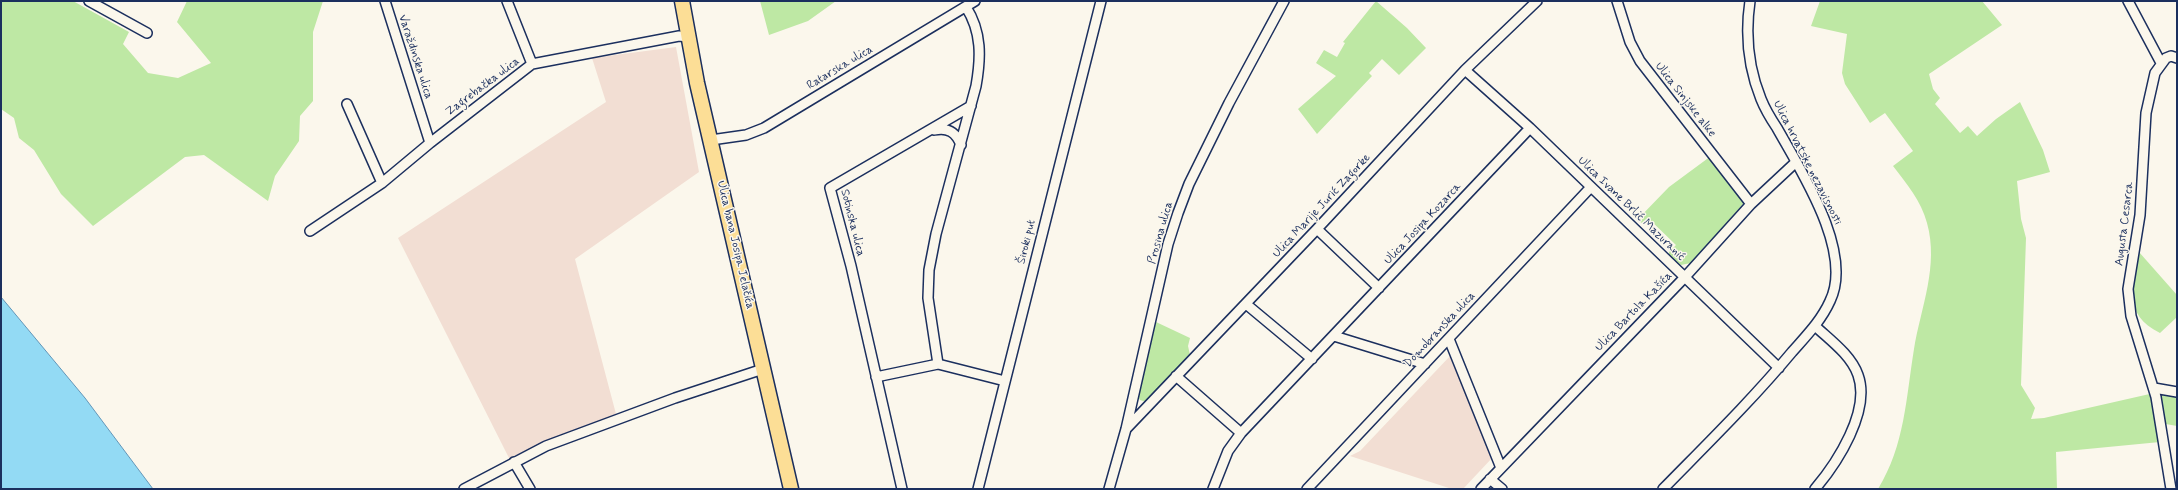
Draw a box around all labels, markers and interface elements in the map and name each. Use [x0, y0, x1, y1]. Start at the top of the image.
street label: Varaždinska ulica [395, 13, 435, 101]
street label: Ratarska ulica [804, 43, 876, 93]
street label: Zagrebačka ulica [443, 55, 523, 119]
street label: Ulica Sinjske alke [1651, 60, 1719, 140]
street label: Ulica hrvatske nezavisnosti [1769, 98, 1845, 228]
street label: Ulica Marije Jurić Zagorke [1270, 151, 1374, 261]
street label: Ulica Ivane Brlić Mazuranić [1574, 154, 1688, 264]
street label: Ulica bana Josipa Jelačića [713, 179, 757, 311]
street label: Ulica Josipa Kozarca [1381, 180, 1465, 268]
street label: Augusta Cesarca [2113, 181, 2137, 267]
street label: Sotinska ulica [837, 188, 867, 258]
street label: Prosina ulica [1145, 200, 1177, 266]
street label: Široki put [1015, 218, 1039, 266]
street label: Ulica Bartola Kašića [1592, 269, 1676, 355]
street label: Domobranska ulica [1401, 289, 1479, 371]

